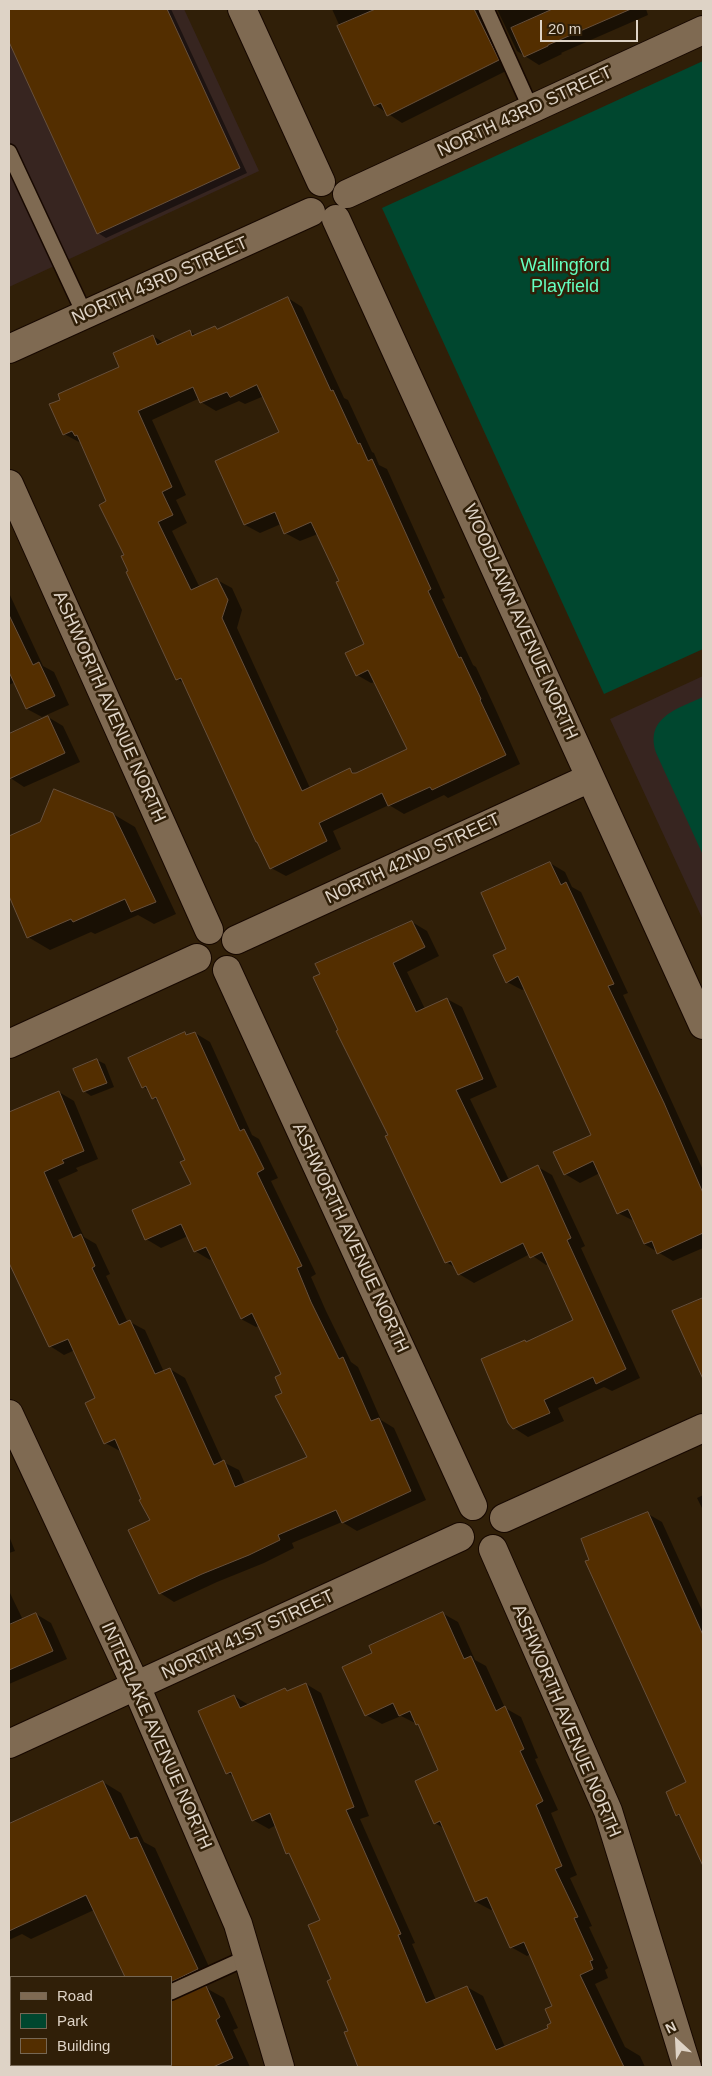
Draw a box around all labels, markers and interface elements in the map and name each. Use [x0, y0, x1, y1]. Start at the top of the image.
scale bar [542, 10, 640, 42]
text: 20 m [548, 20, 581, 37]
street label: NORTH 43RD STREET [434, 62, 616, 162]
street label: NORTH 43RD STREET [69, 232, 251, 330]
park label: Wallingford Playfield [520, 255, 610, 298]
street label: WOODLAWN AVENUE NORTH [458, 501, 582, 743]
street label: ASHWORTH AVENUE NORTH [48, 588, 170, 826]
street label: NORTH 42ND STREET [322, 809, 504, 909]
street label: ASHWORTH AVENUE NORTH [287, 1120, 413, 1356]
street label: NORTH 41ST STREET [158, 1586, 338, 1684]
street label: ASHWORTH AVENUE NORTH [507, 1601, 625, 1841]
street label: INTERLAKE AVENUE NORTH [96, 1619, 216, 1853]
legend [10, 1976, 172, 2066]
text: Road [57, 1987, 93, 2004]
text: Park [57, 2012, 88, 2029]
north arrow [652, 2016, 702, 2066]
text: N [663, 2018, 679, 2037]
text: Building [57, 2037, 110, 2054]

